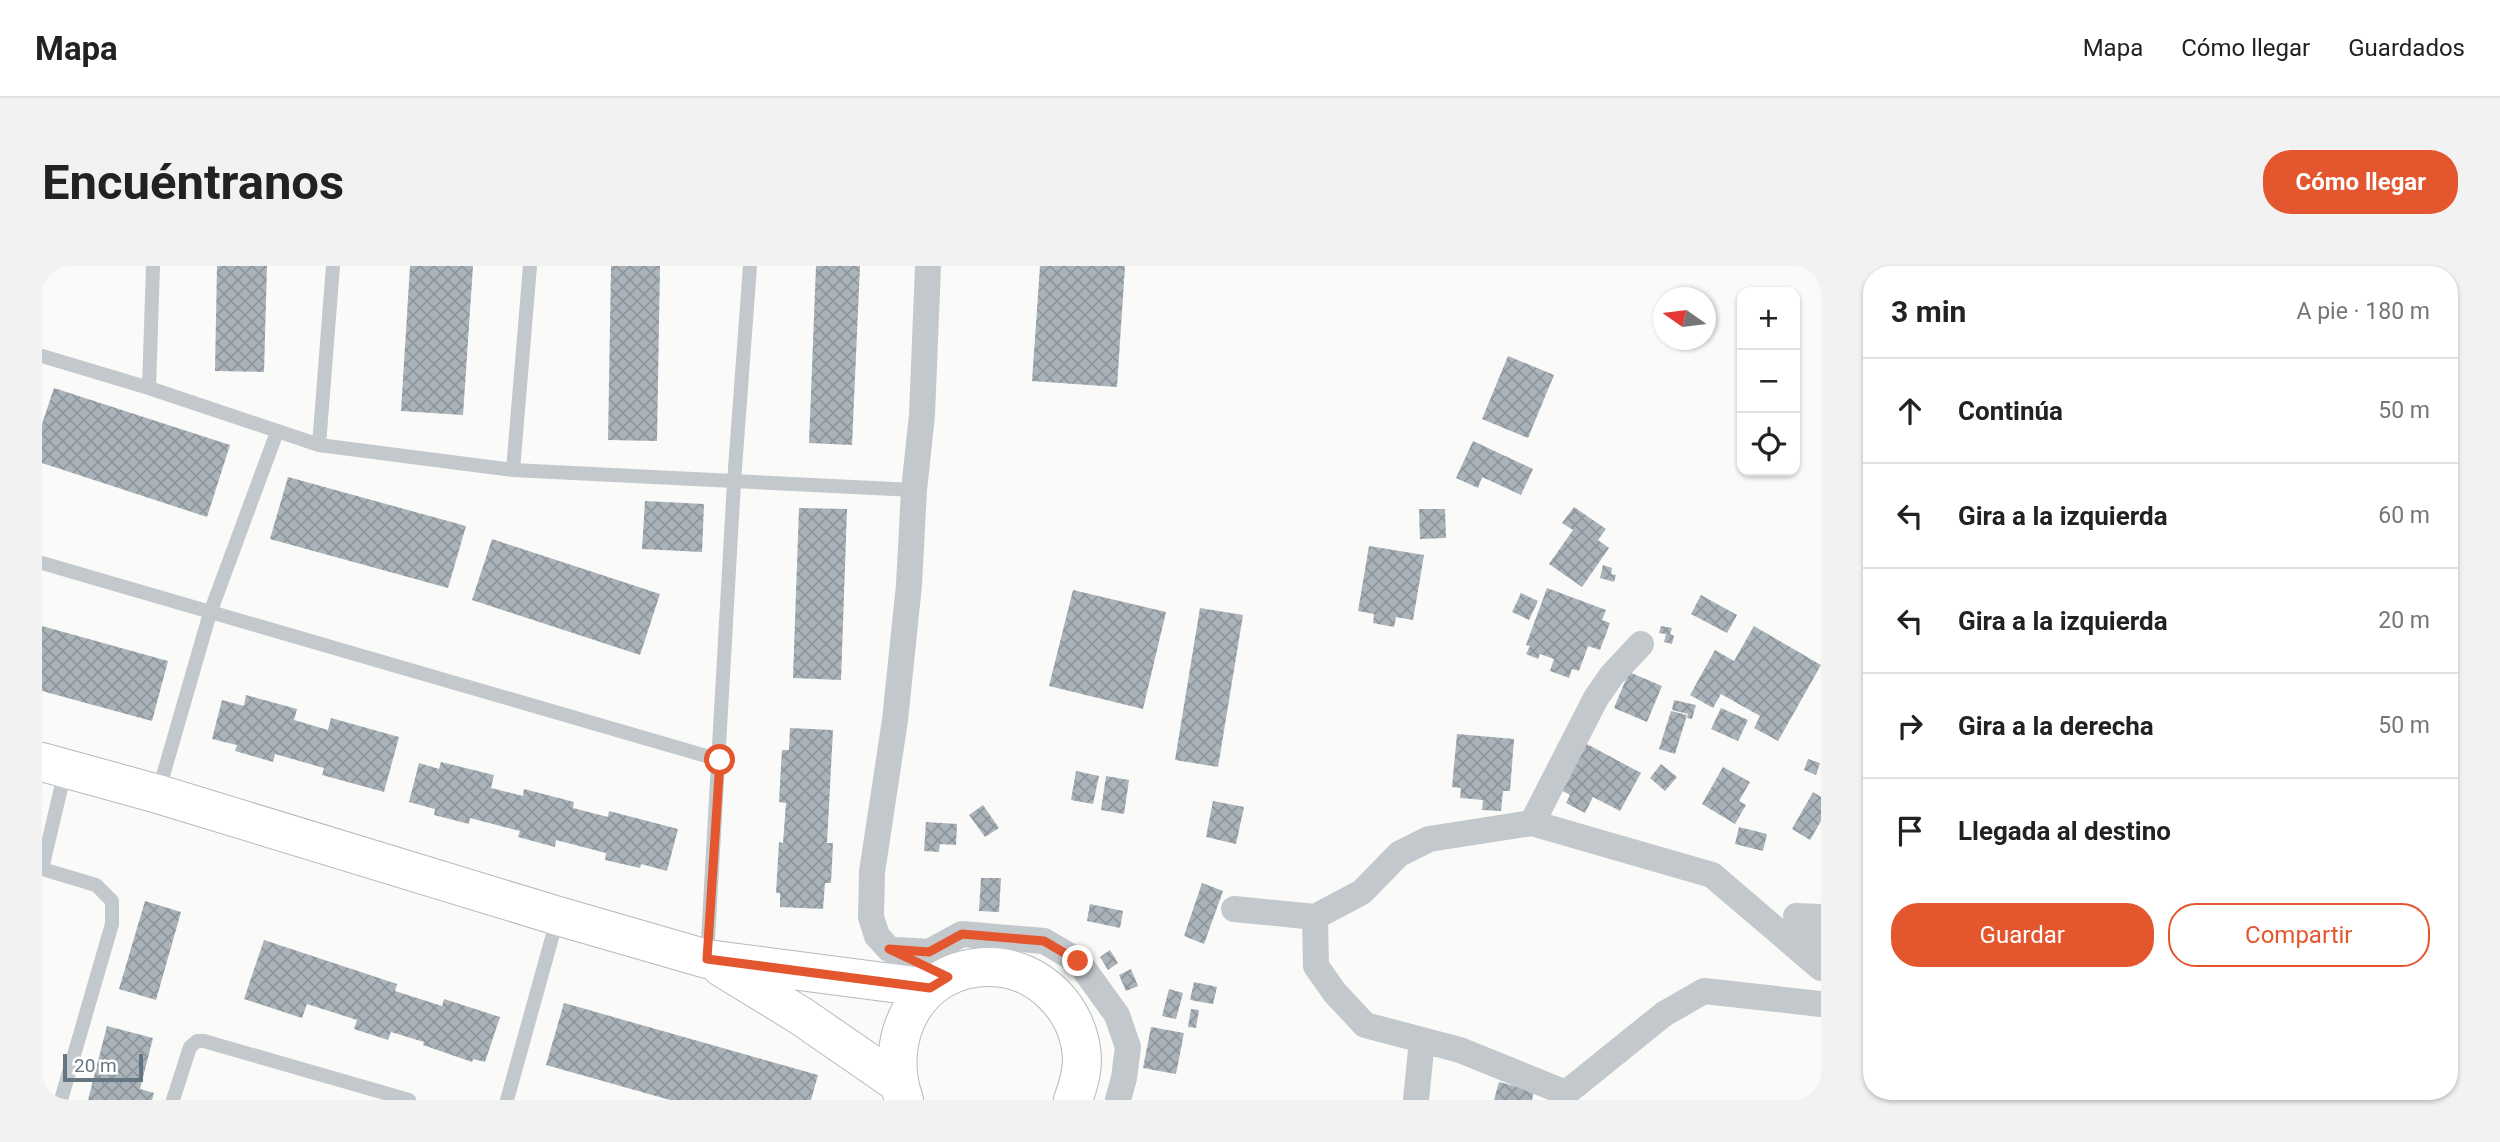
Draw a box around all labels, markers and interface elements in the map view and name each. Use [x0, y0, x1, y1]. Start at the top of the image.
text: Mapa [35, 29, 118, 68]
text: Mapa [2083, 34, 2143, 62]
text: Cómo llegar [2181, 34, 2310, 62]
text: Guardados [2348, 34, 2465, 62]
button: Cómo llegar [2263, 150, 2458, 214]
text: Encuéntranos [42, 154, 344, 211]
north arrow [1653, 287, 1716, 350]
map controls [1737, 287, 1800, 476]
button: + [1737, 287, 1800, 350]
text: 3 min [1891, 294, 1966, 329]
text: A pie · 180 m [2297, 298, 2430, 325]
button: − [1737, 350, 1800, 413]
icon: ahead [1891, 392, 1929, 430]
text: Continúa [1958, 396, 2063, 426]
text: 50 m [2378, 397, 2430, 424]
button: locate [1737, 413, 1800, 476]
icon: left [1891, 497, 1929, 535]
text: Gira a la izquierda [1958, 501, 2168, 531]
text: 60 m [2378, 502, 2430, 529]
icon: left [1891, 602, 1929, 640]
text: Gira a la izquierda [1958, 606, 2168, 636]
text: 20 m [2378, 607, 2430, 634]
icon: right [1891, 707, 1929, 745]
text: Gira a la derecha [1958, 711, 2154, 741]
text: 50 m [2378, 712, 2430, 739]
route start [704, 744, 735, 775]
icon: arrive [1891, 812, 1929, 850]
text: Llegada al destino [1958, 816, 2171, 846]
button: Guardar [1891, 903, 2154, 967]
button: Compartir [2168, 903, 2430, 967]
route end [1062, 945, 1093, 976]
scale bar [63, 1051, 144, 1083]
text: 20 m [74, 1054, 117, 1077]

